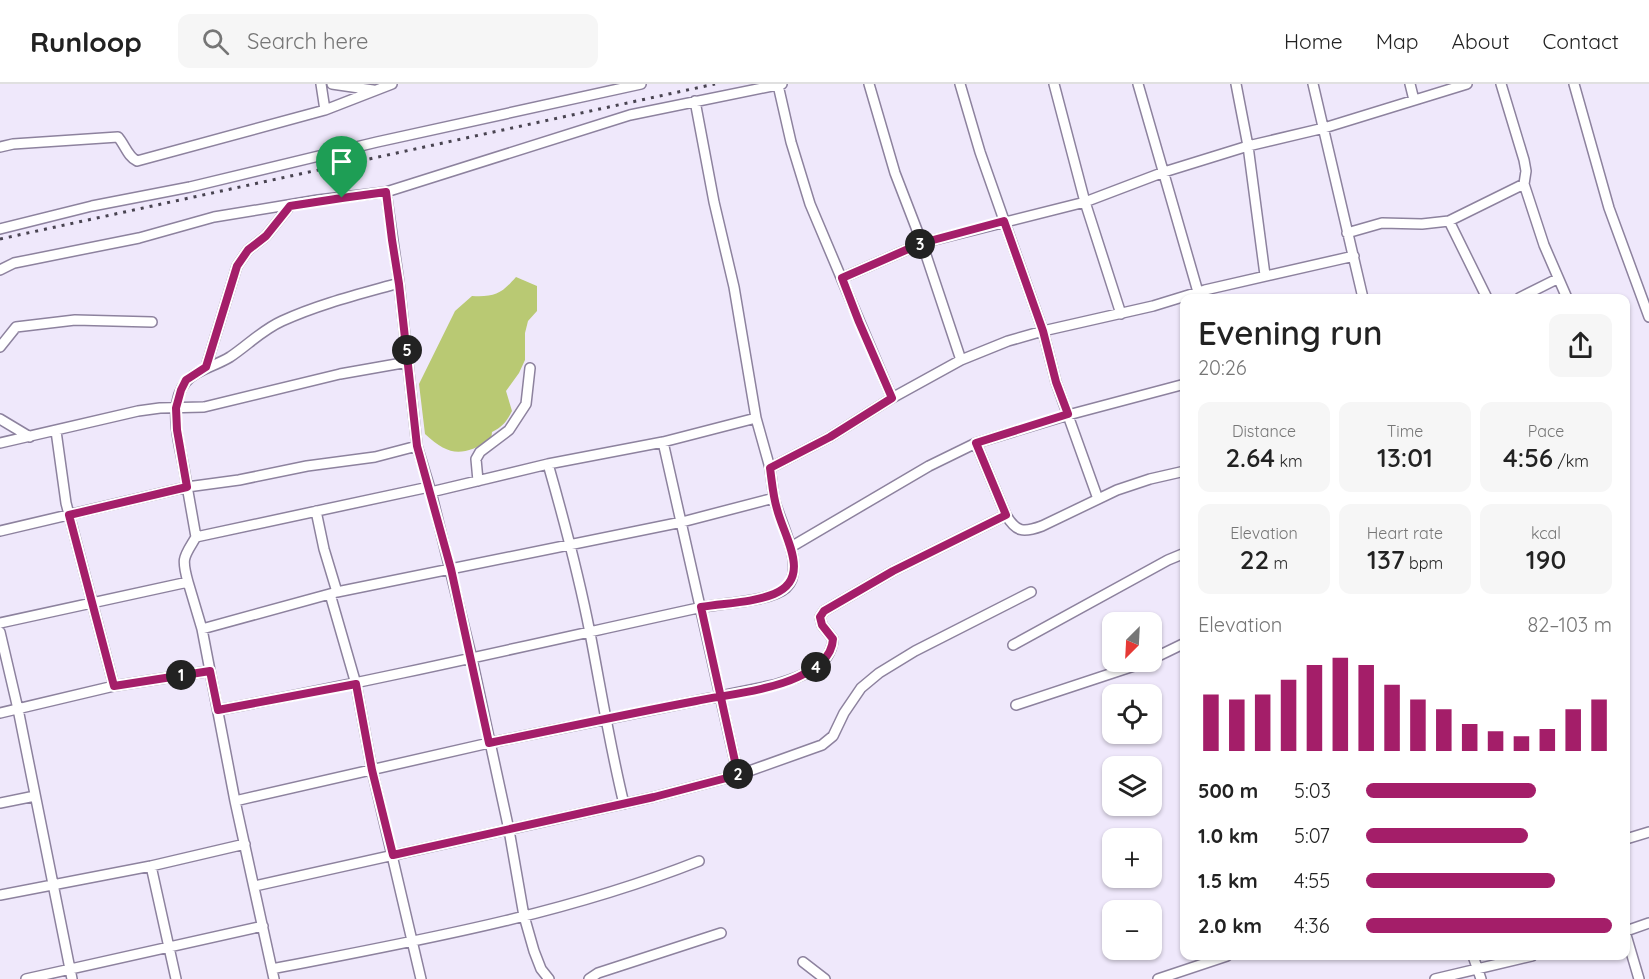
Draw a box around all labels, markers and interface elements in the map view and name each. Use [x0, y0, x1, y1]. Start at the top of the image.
search box [178, 14, 598, 68]
text: Runloop [30, 24, 142, 59]
icon: search [199, 25, 232, 58]
text: Search here [247, 27, 368, 55]
text: Home [1284, 28, 1343, 54]
text: Map [1376, 28, 1419, 54]
text: About [1452, 28, 1510, 54]
text: Contact [1543, 28, 1619, 54]
pin [316, 136, 367, 198]
icon: arrive [325, 145, 358, 178]
pin: 3 [905, 229, 935, 259]
text: 3 [916, 234, 924, 254]
text: Evening run [1198, 312, 1383, 353]
button: share [1549, 314, 1612, 377]
pin: 5 [392, 335, 422, 365]
text: 5 [402, 340, 412, 360]
text: 20:26 [1198, 355, 1247, 380]
text: Distance [1232, 421, 1296, 441]
text: Time [1387, 421, 1423, 441]
text: Pace [1528, 421, 1564, 441]
text: 2.64 [1225, 441, 1275, 474]
text: 13:01 [1377, 441, 1433, 474]
text: 4:56 [1503, 441, 1553, 474]
text: km [1275, 451, 1303, 471]
text: /km [1553, 451, 1589, 471]
text: Elevation [1230, 523, 1298, 543]
text: Heart rate [1367, 523, 1443, 543]
text: kcal [1531, 523, 1561, 543]
text: 22 [1240, 543, 1269, 576]
text: 137 [1367, 543, 1405, 576]
text: 190 [1526, 543, 1566, 576]
text: m [1269, 553, 1288, 573]
text: bpm [1405, 553, 1443, 573]
north arrow [1102, 612, 1162, 672]
map controls [1102, 612, 1162, 960]
text: Elevation [1198, 612, 1282, 637]
text: 82–103 m [1527, 612, 1612, 637]
pin: 4 [801, 652, 831, 682]
text: 4 [811, 657, 821, 677]
pin: 1 [166, 660, 196, 690]
text: 1 [178, 665, 184, 685]
button: locate [1102, 684, 1162, 744]
button: layers [1102, 756, 1162, 816]
pin: 2 [723, 759, 753, 789]
text: 2 [733, 764, 743, 784]
text: 500 m [1198, 778, 1258, 803]
text: 5:03 [1294, 778, 1331, 803]
text: 1.0 km [1198, 823, 1258, 848]
text: 5:07 [1294, 823, 1330, 848]
button: + [1102, 828, 1162, 888]
text: 1.5 km [1198, 868, 1258, 893]
text: 4:55 [1294, 868, 1330, 893]
button: − [1102, 900, 1162, 960]
text: 2.0 km [1198, 913, 1262, 938]
text: 4:36 [1294, 913, 1330, 938]

